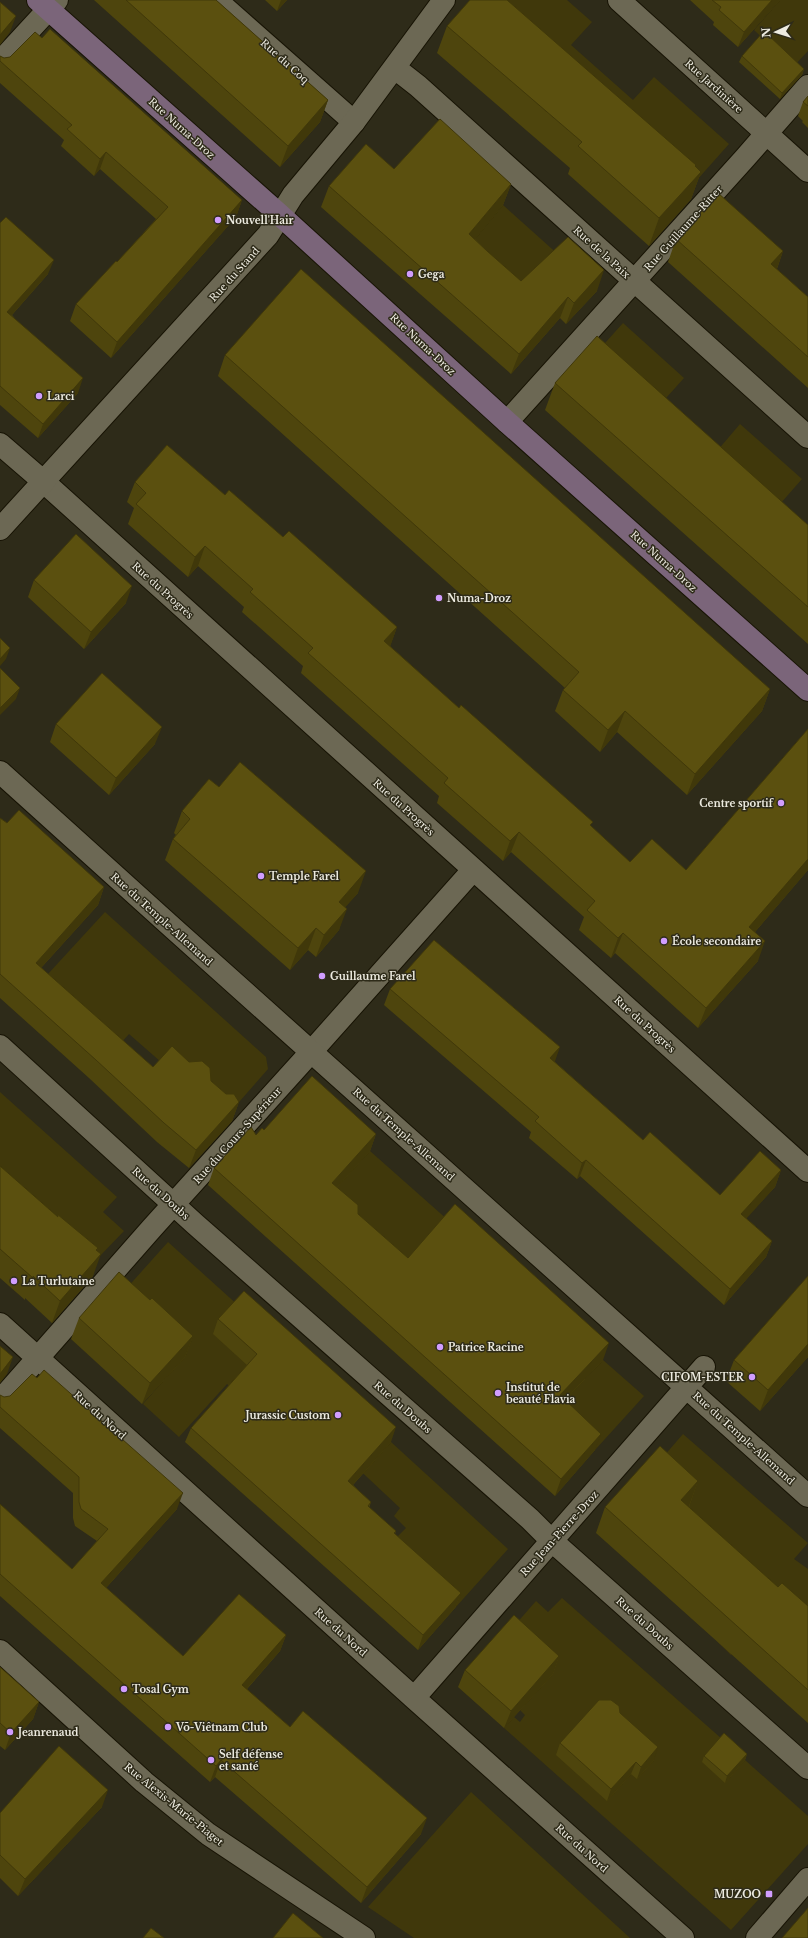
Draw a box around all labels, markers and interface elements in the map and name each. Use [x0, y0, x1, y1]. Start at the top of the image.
north arrow [756, 12, 796, 52]
text: N [759, 26, 773, 38]
street label: Rue du Coq [258, 36, 312, 87]
street label: Rue Jardinière [682, 57, 746, 116]
street label: Rue Numa-Droz [146, 95, 218, 162]
street label: Rue Guillaume-Ritter [641, 183, 726, 274]
place label: Nouvell'Hair [226, 214, 294, 227]
marker: Nouvell'Hair [213, 215, 223, 225]
street label: Rue de la Paix [571, 223, 633, 281]
street label: Rue du Stand [206, 244, 262, 304]
place label: Gega [418, 268, 445, 281]
marker: Gega [405, 269, 415, 279]
street label: Rue Numa-Droz [387, 311, 458, 378]
place label: Larci [47, 390, 75, 403]
marker: Larci [34, 391, 44, 401]
street label: Rue Numa-Droz [628, 528, 700, 595]
street label: Rue du Progrès [129, 559, 197, 622]
place label: Numa-Droz [447, 592, 511, 605]
marker: Numa-Droz [434, 593, 444, 603]
street label: Rue du Progrès [370, 776, 438, 839]
place label: Centre sportif [699, 797, 775, 810]
marker: Centre sportif [776, 798, 786, 808]
street label: Rue du Temple-Allemand [108, 870, 215, 969]
place label: Temple Farel [269, 870, 340, 883]
marker: Temple Farel [256, 871, 266, 881]
place label: École secondaire [672, 934, 761, 948]
marker: École secondaire [659, 936, 669, 946]
place label: Guillaume Farel [330, 970, 416, 983]
marker: Guillaume Farel [317, 971, 327, 981]
street label: Rue du Progrès [611, 993, 679, 1056]
street label: Rue du Cours-Supérieur [190, 1084, 284, 1186]
street label: Rue du Temple-Allemand [350, 1085, 457, 1184]
street label: Rue du Doubs [129, 1164, 192, 1223]
place label: La Turlutaine [22, 1275, 95, 1288]
marker: La Turlutaine [9, 1276, 19, 1286]
place label: Patrice Racine [448, 1341, 524, 1354]
marker: Patrice Racine [435, 1342, 445, 1352]
place label: CIFOM-ESTER [661, 1371, 745, 1384]
marker: CIFOM-ESTER [747, 1372, 757, 1382]
street label: Rue du Doubs [371, 1379, 435, 1436]
place label: Institut de beauté Flavia [505, 1381, 576, 1406]
street label: Rue du Nord [71, 1388, 129, 1443]
marker: Institut de beauté Flavia [493, 1388, 503, 1398]
street label: Rue du Temple-Allemand [690, 1389, 797, 1488]
place label: Jurassic Custom [244, 1409, 330, 1422]
marker: Jurassic Custom [333, 1410, 343, 1420]
street label: Rue Jean-Pierre-Droz [517, 1488, 602, 1579]
street label: Rue du Doubs [613, 1594, 676, 1653]
street label: Rue du Nord [312, 1605, 370, 1660]
place label: Tosal Gym [132, 1683, 189, 1696]
marker: Tosal Gym [119, 1684, 129, 1694]
place label: Võ-Viêtnam Club [175, 1721, 268, 1734]
marker: Võ-Viêtnam Club [163, 1722, 173, 1732]
place label: Jeanrenaud [16, 1726, 79, 1739]
marker: Jeanrenaud [5, 1727, 15, 1737]
place label: Self défense et santé [219, 1748, 283, 1773]
marker: Self défense et santé [206, 1755, 216, 1765]
street label: Rue Alexis-Marie-Piaget [121, 1760, 226, 1849]
street label: Rue du Nord [553, 1821, 611, 1876]
place label: MUZOO [714, 1888, 761, 1901]
marker: MUZOO [764, 1889, 774, 1899]

